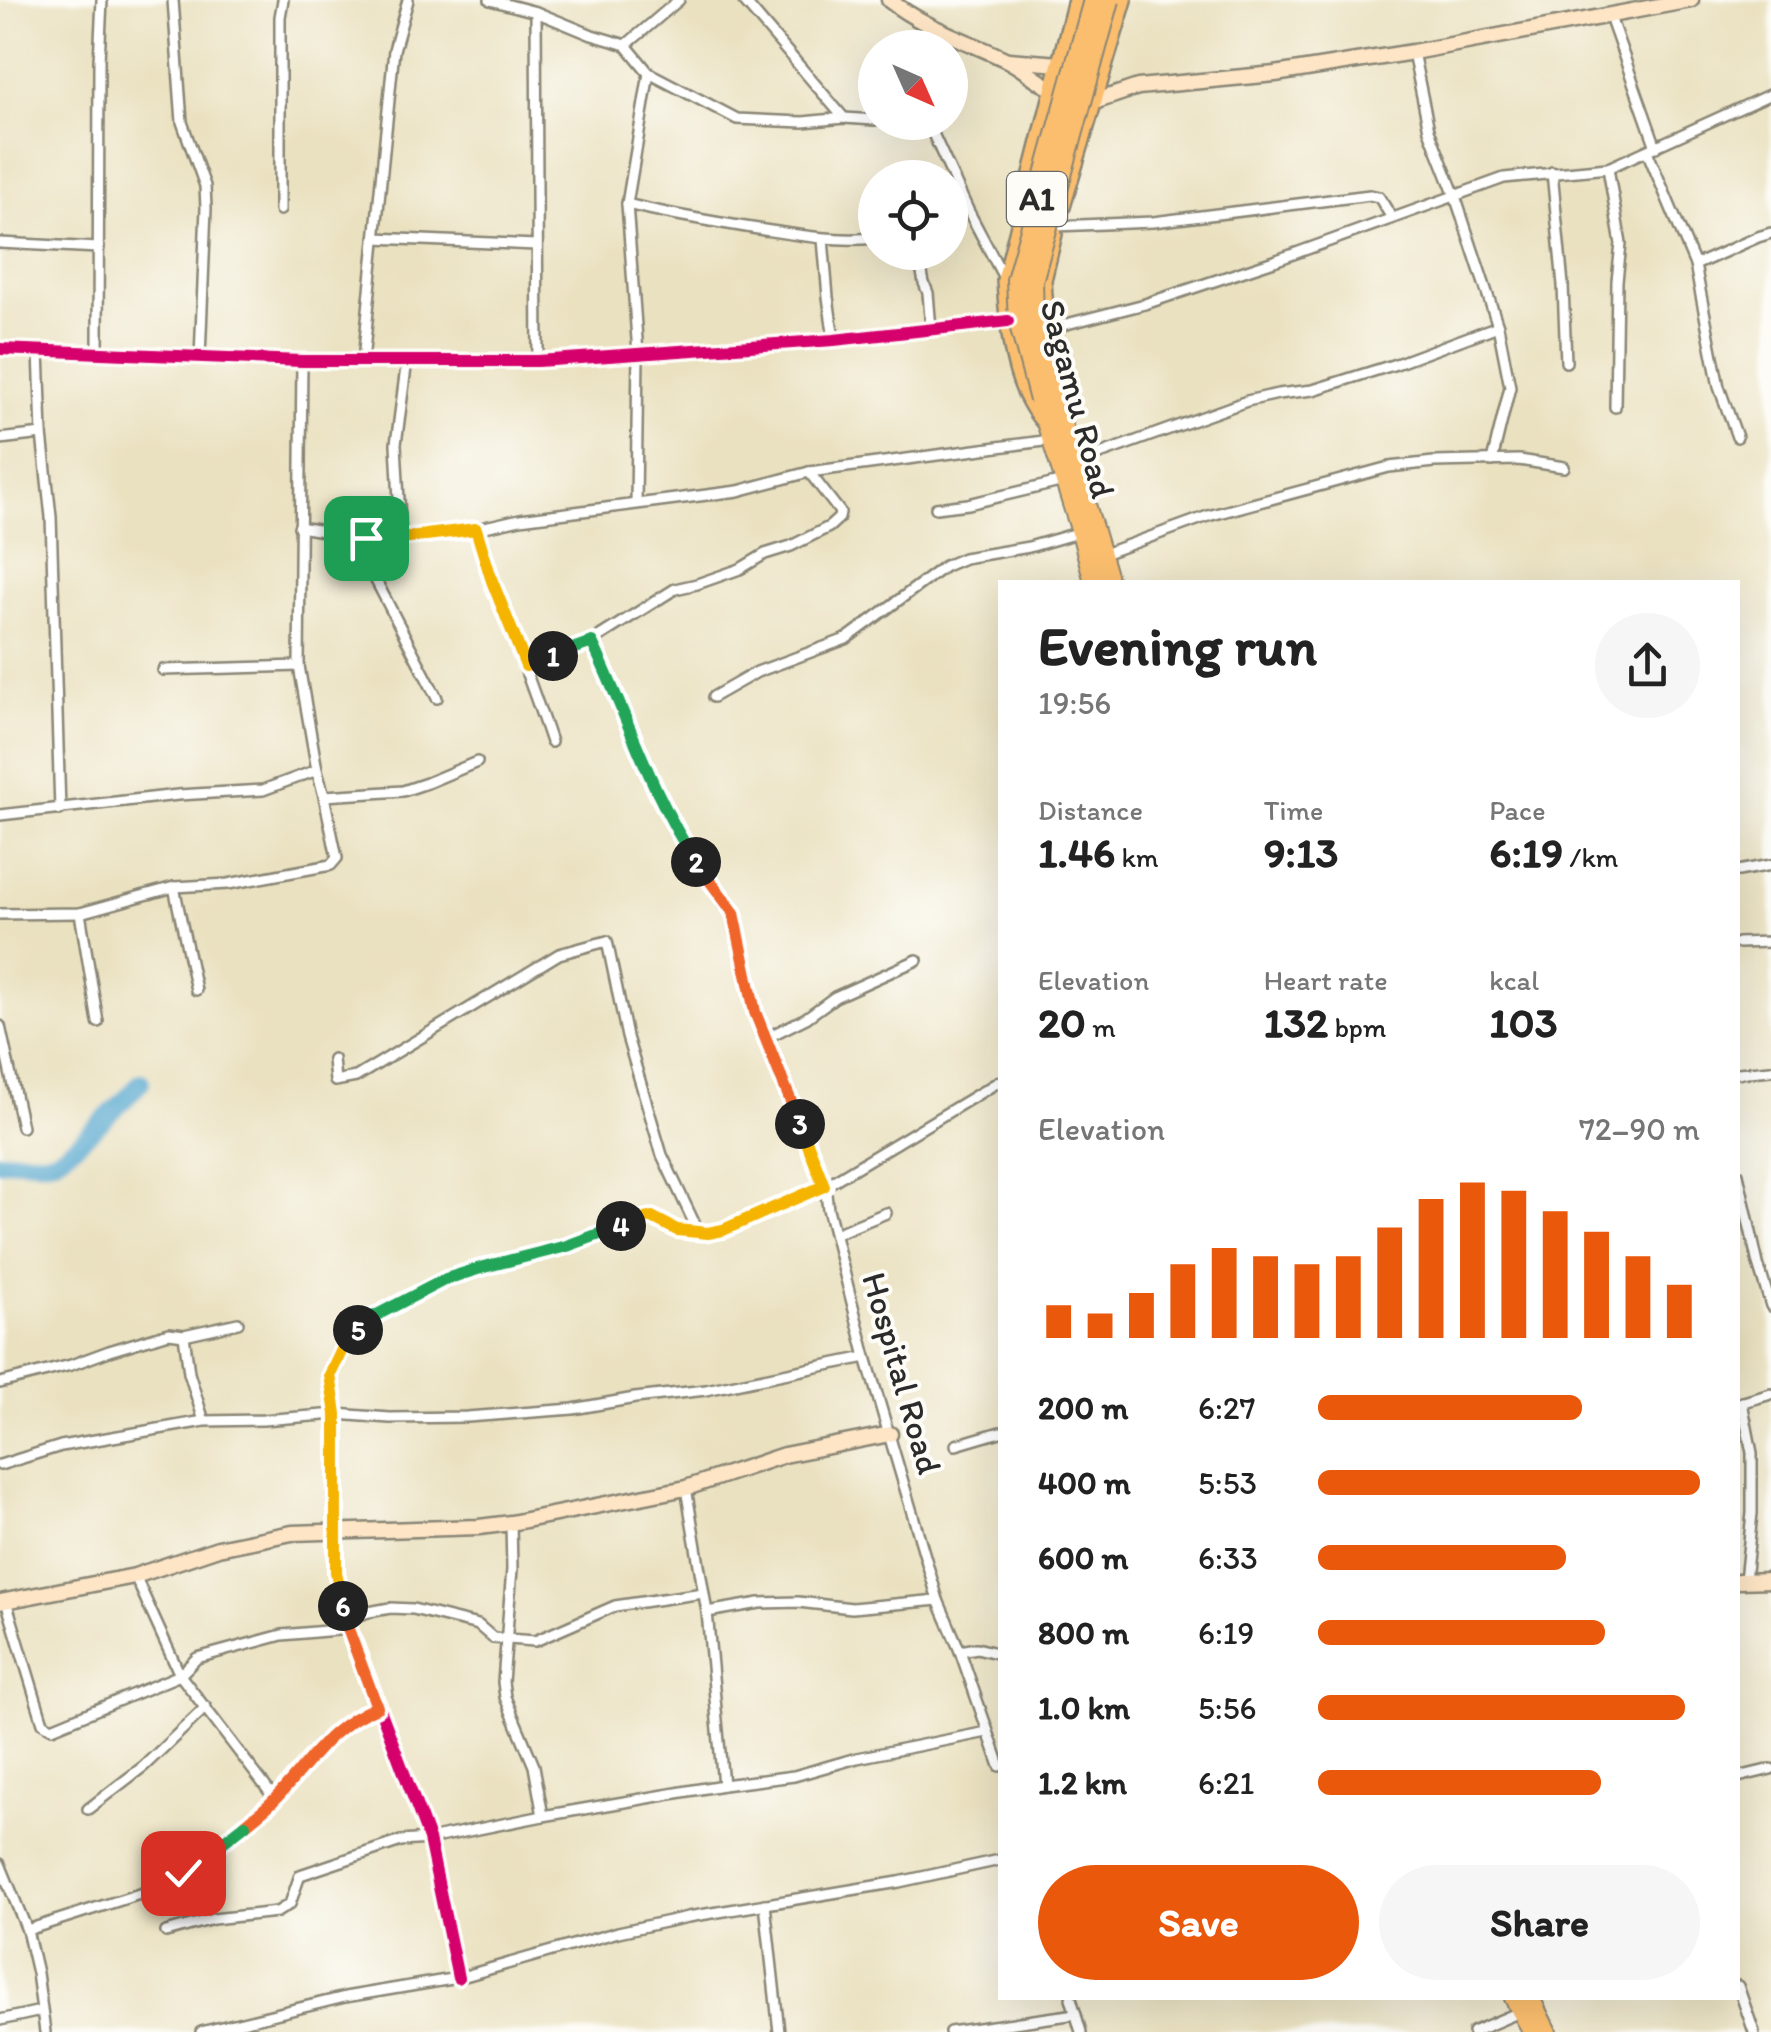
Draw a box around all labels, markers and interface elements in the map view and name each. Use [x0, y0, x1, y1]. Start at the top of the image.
north arrow [858, 30, 968, 140]
map controls [858, 30, 968, 270]
button: locate [858, 160, 968, 270]
road number: A1 [1007, 172, 1067, 226]
street label: Sagamu Road [1031, 295, 1125, 503]
pin [324, 496, 409, 581]
icon: arrive [339, 511, 394, 566]
text: Evening run [1038, 613, 1317, 679]
button: share [1595, 613, 1700, 718]
pin: 1 [528, 631, 578, 681]
text: 1 [547, 639, 560, 673]
text: 19:56 [1038, 684, 1111, 722]
text: Distance [1038, 793, 1143, 827]
text: Time [1264, 793, 1323, 827]
text: Pace [1489, 793, 1545, 827]
text: 1.46 [1038, 827, 1115, 878]
text: 9:13 [1264, 827, 1338, 878]
text: 6:19 [1489, 827, 1563, 878]
pin: 2 [671, 837, 721, 887]
text: km [1115, 840, 1159, 874]
text: /km [1563, 840, 1618, 874]
text: 2 [689, 845, 703, 879]
text: Elevation [1038, 963, 1149, 997]
text: Heart rate [1264, 963, 1388, 997]
text: kcal [1489, 963, 1539, 997]
text: 20 [1038, 997, 1086, 1048]
text: 132 [1264, 997, 1328, 1048]
text: 103 [1489, 997, 1558, 1048]
text: m [1086, 1010, 1116, 1044]
text: bpm [1328, 1010, 1386, 1044]
pin: 3 [775, 1099, 825, 1149]
text: 3 [792, 1107, 808, 1141]
text: Elevation [1038, 1110, 1165, 1148]
text: 72–90 m [1579, 1110, 1700, 1148]
pin: 4 [596, 1201, 646, 1251]
text: 4 [613, 1209, 629, 1243]
street label: Hospital Road [853, 1267, 951, 1479]
pin: 5 [333, 1305, 383, 1355]
text: 5 [351, 1313, 365, 1347]
text: 200 m [1038, 1389, 1128, 1427]
text: 6:27 [1198, 1389, 1255, 1427]
text: 400 m [1038, 1464, 1131, 1502]
text: 5:53 [1198, 1464, 1257, 1502]
text: 600 m [1038, 1539, 1128, 1577]
text: 6:33 [1198, 1539, 1258, 1577]
pin: 6 [318, 1581, 368, 1631]
text: 6 [336, 1589, 350, 1623]
text: 800 m [1038, 1614, 1129, 1652]
text: 6:19 [1198, 1614, 1254, 1652]
text: 1.0 km [1038, 1689, 1130, 1727]
text: 5:56 [1198, 1689, 1256, 1727]
text: 1.2 km [1038, 1764, 1127, 1802]
text: 6:21 [1198, 1764, 1254, 1802]
pin [141, 1831, 226, 1916]
icon: check [156, 1846, 211, 1901]
button: Save [1038, 1865, 1359, 1980]
button: Share [1379, 1865, 1700, 1980]

